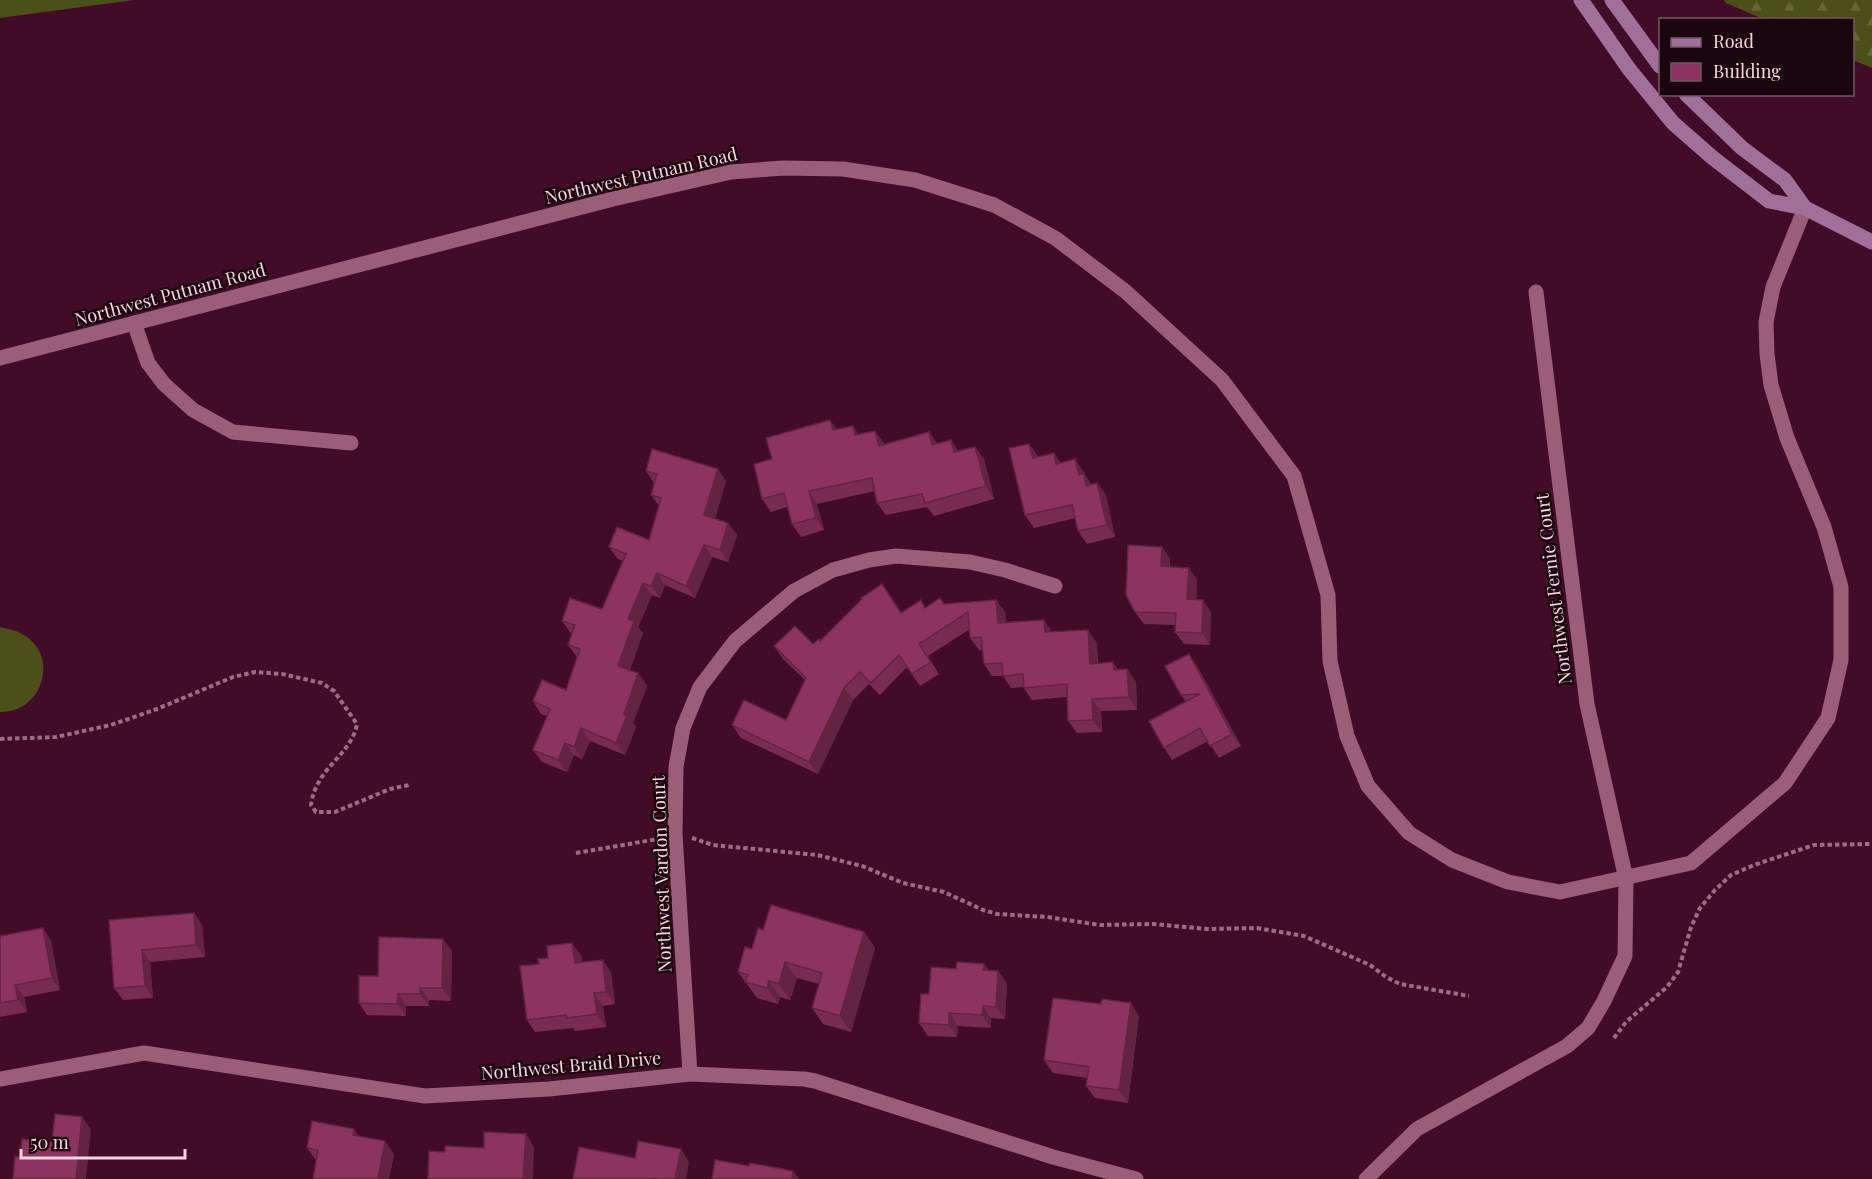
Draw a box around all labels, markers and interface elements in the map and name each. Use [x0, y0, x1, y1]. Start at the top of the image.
legend [1659, 18, 1854, 96]
text: Road [1713, 29, 1754, 53]
text: Building [1713, 59, 1781, 83]
street label: Northwest Putnam Road [542, 141, 740, 209]
street label: Northwest Putnam Road [72, 257, 269, 331]
street label: Northwest Fernie Court [1529, 492, 1577, 686]
street label: Northwest Vardon Court [646, 774, 676, 973]
street label: Northwest Braid Drive [480, 1045, 662, 1085]
scale bar [21, 1122, 184, 1160]
text: 50 m [30, 1130, 69, 1154]

